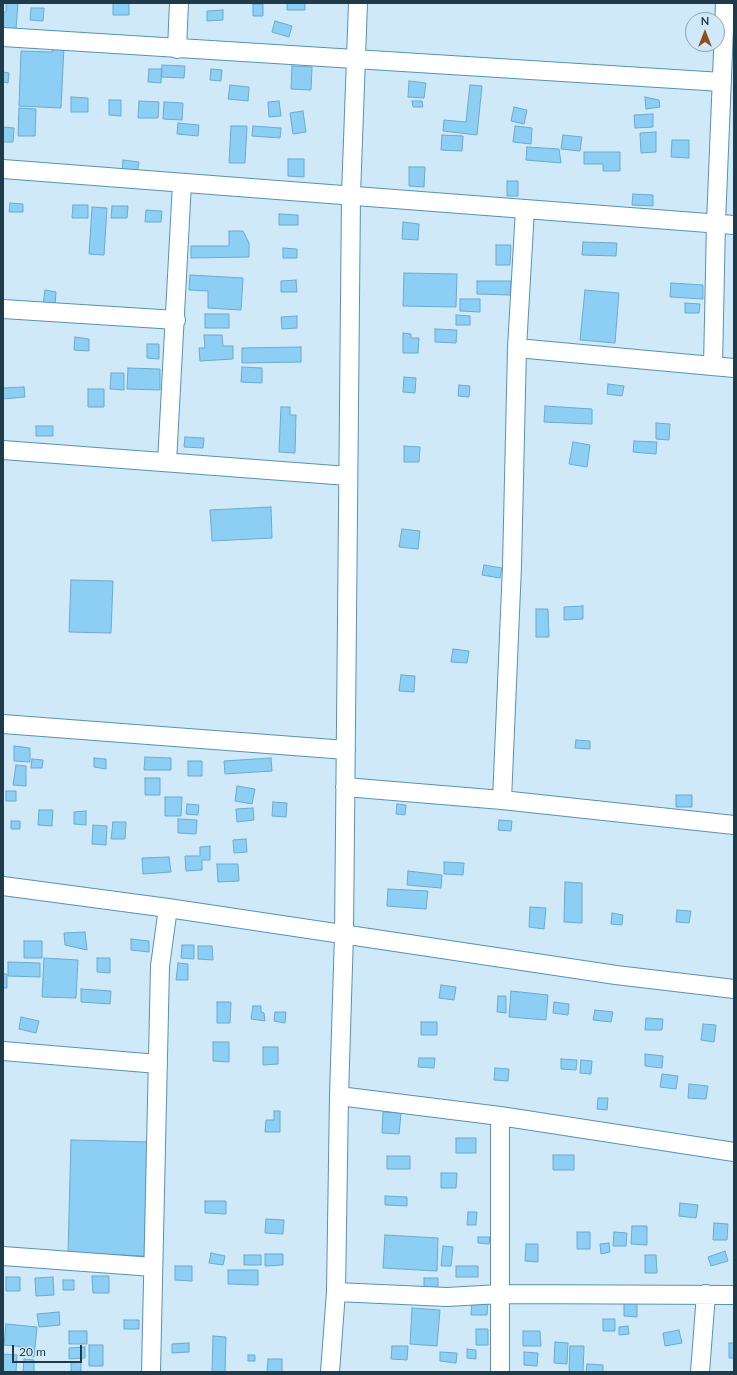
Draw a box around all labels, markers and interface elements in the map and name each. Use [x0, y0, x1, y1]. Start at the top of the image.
north arrow [685, 12, 725, 52]
text: N [701, 14, 709, 27]
scale bar [14, 1337, 84, 1363]
text: 20 m [19, 1344, 46, 1359]

